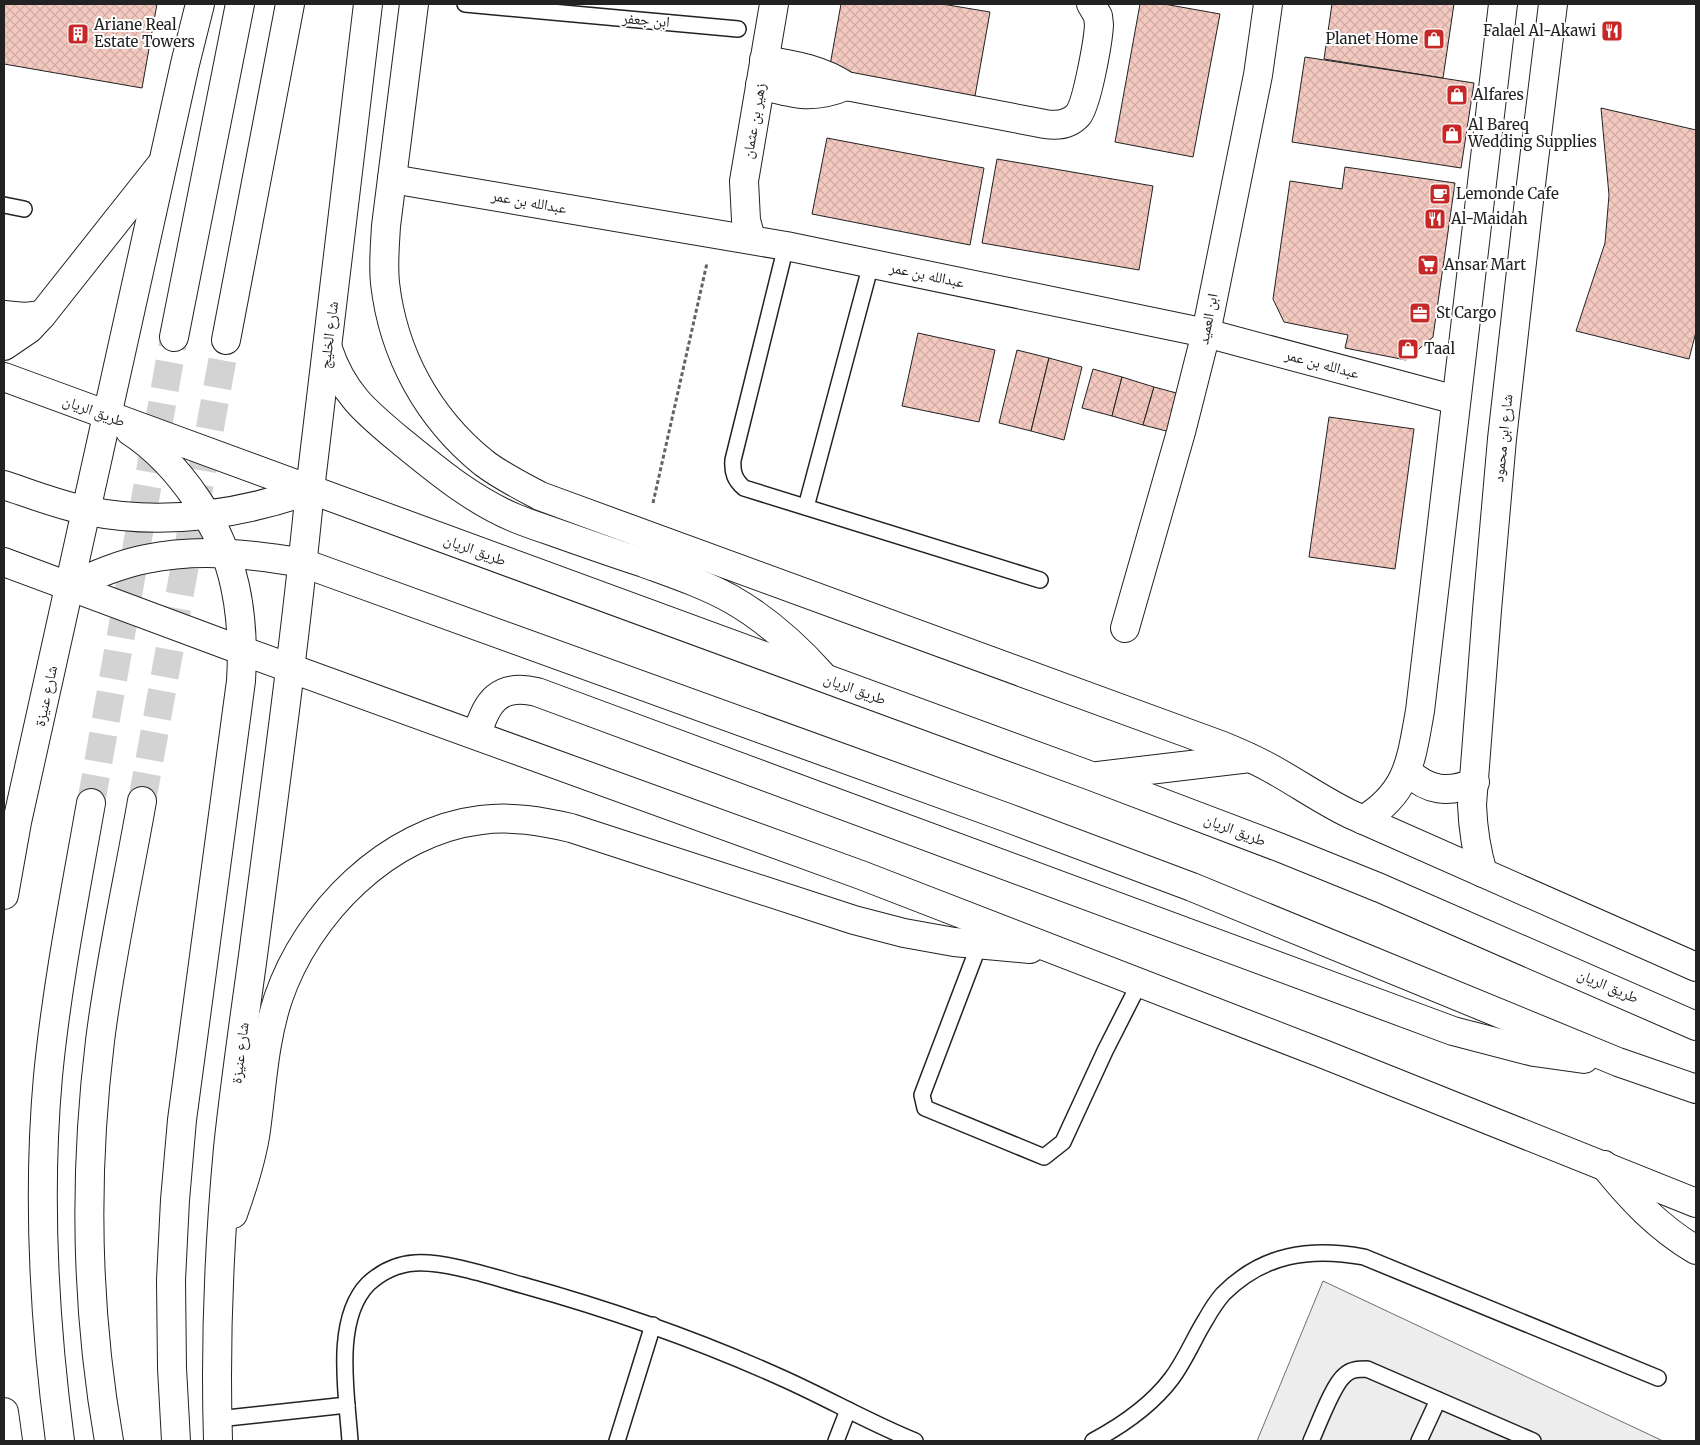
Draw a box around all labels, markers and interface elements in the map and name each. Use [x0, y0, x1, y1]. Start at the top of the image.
street label: ابن جعفر [620, 8, 671, 32]
place label: Ariane Real Estate Towers [93, 15, 195, 51]
restaurant icon: Falael Al-Akawi [1600, 19, 1624, 43]
place label: Falael Al-Akawi [1483, 21, 1596, 40]
building icon: Ariane Real Estate Towers [66, 22, 90, 46]
shop icon: Planet Home [1422, 27, 1446, 51]
place label: Planet Home [1325, 29, 1418, 48]
street label: زهير بن عثمان [737, 81, 771, 160]
shop icon: Alfares [1445, 83, 1469, 107]
place label: Alfares [1472, 85, 1524, 104]
place label: Al Bareq Wedding Supplies [1467, 115, 1597, 151]
shop icon: Al Bareq Wedding Supplies [1440, 122, 1464, 146]
cafe icon: Lemonde Cafe [1428, 182, 1452, 206]
place label: Lemonde Cafe [1456, 184, 1559, 203]
street label: عبدالله بن عمر [489, 185, 569, 219]
restaurant icon: Al-Maidah [1423, 207, 1447, 231]
place label: Al-Maidah [1450, 209, 1528, 228]
supermarket icon: Ansar Mart [1416, 253, 1440, 277]
place label: Ansar Mart [1443, 255, 1526, 274]
street label: عبدالله بن عمر [887, 257, 967, 293]
street label: ابن العميد [1193, 292, 1223, 346]
street label: شارع الخليج [315, 300, 343, 370]
office icon: St Cargo [1408, 301, 1432, 325]
place label: St Cargo [1436, 303, 1496, 322]
shop icon: Taal [1396, 337, 1420, 361]
place label: Taal [1424, 339, 1456, 358]
street label: عبدالله بن عمر [1282, 344, 1362, 384]
street label: طريق الريان [60, 391, 128, 432]
street label: شارع ابن محمود [1488, 393, 1518, 483]
street label: طريق الريان [441, 530, 509, 571]
street label: شارع عنيزة [30, 664, 62, 728]
street label: طريق الريان [821, 669, 889, 710]
street label: طريق الريان [1201, 809, 1269, 851]
street label: طريق الريان [1574, 964, 1642, 1008]
street label: شارع عنيزة [226, 1021, 254, 1085]

